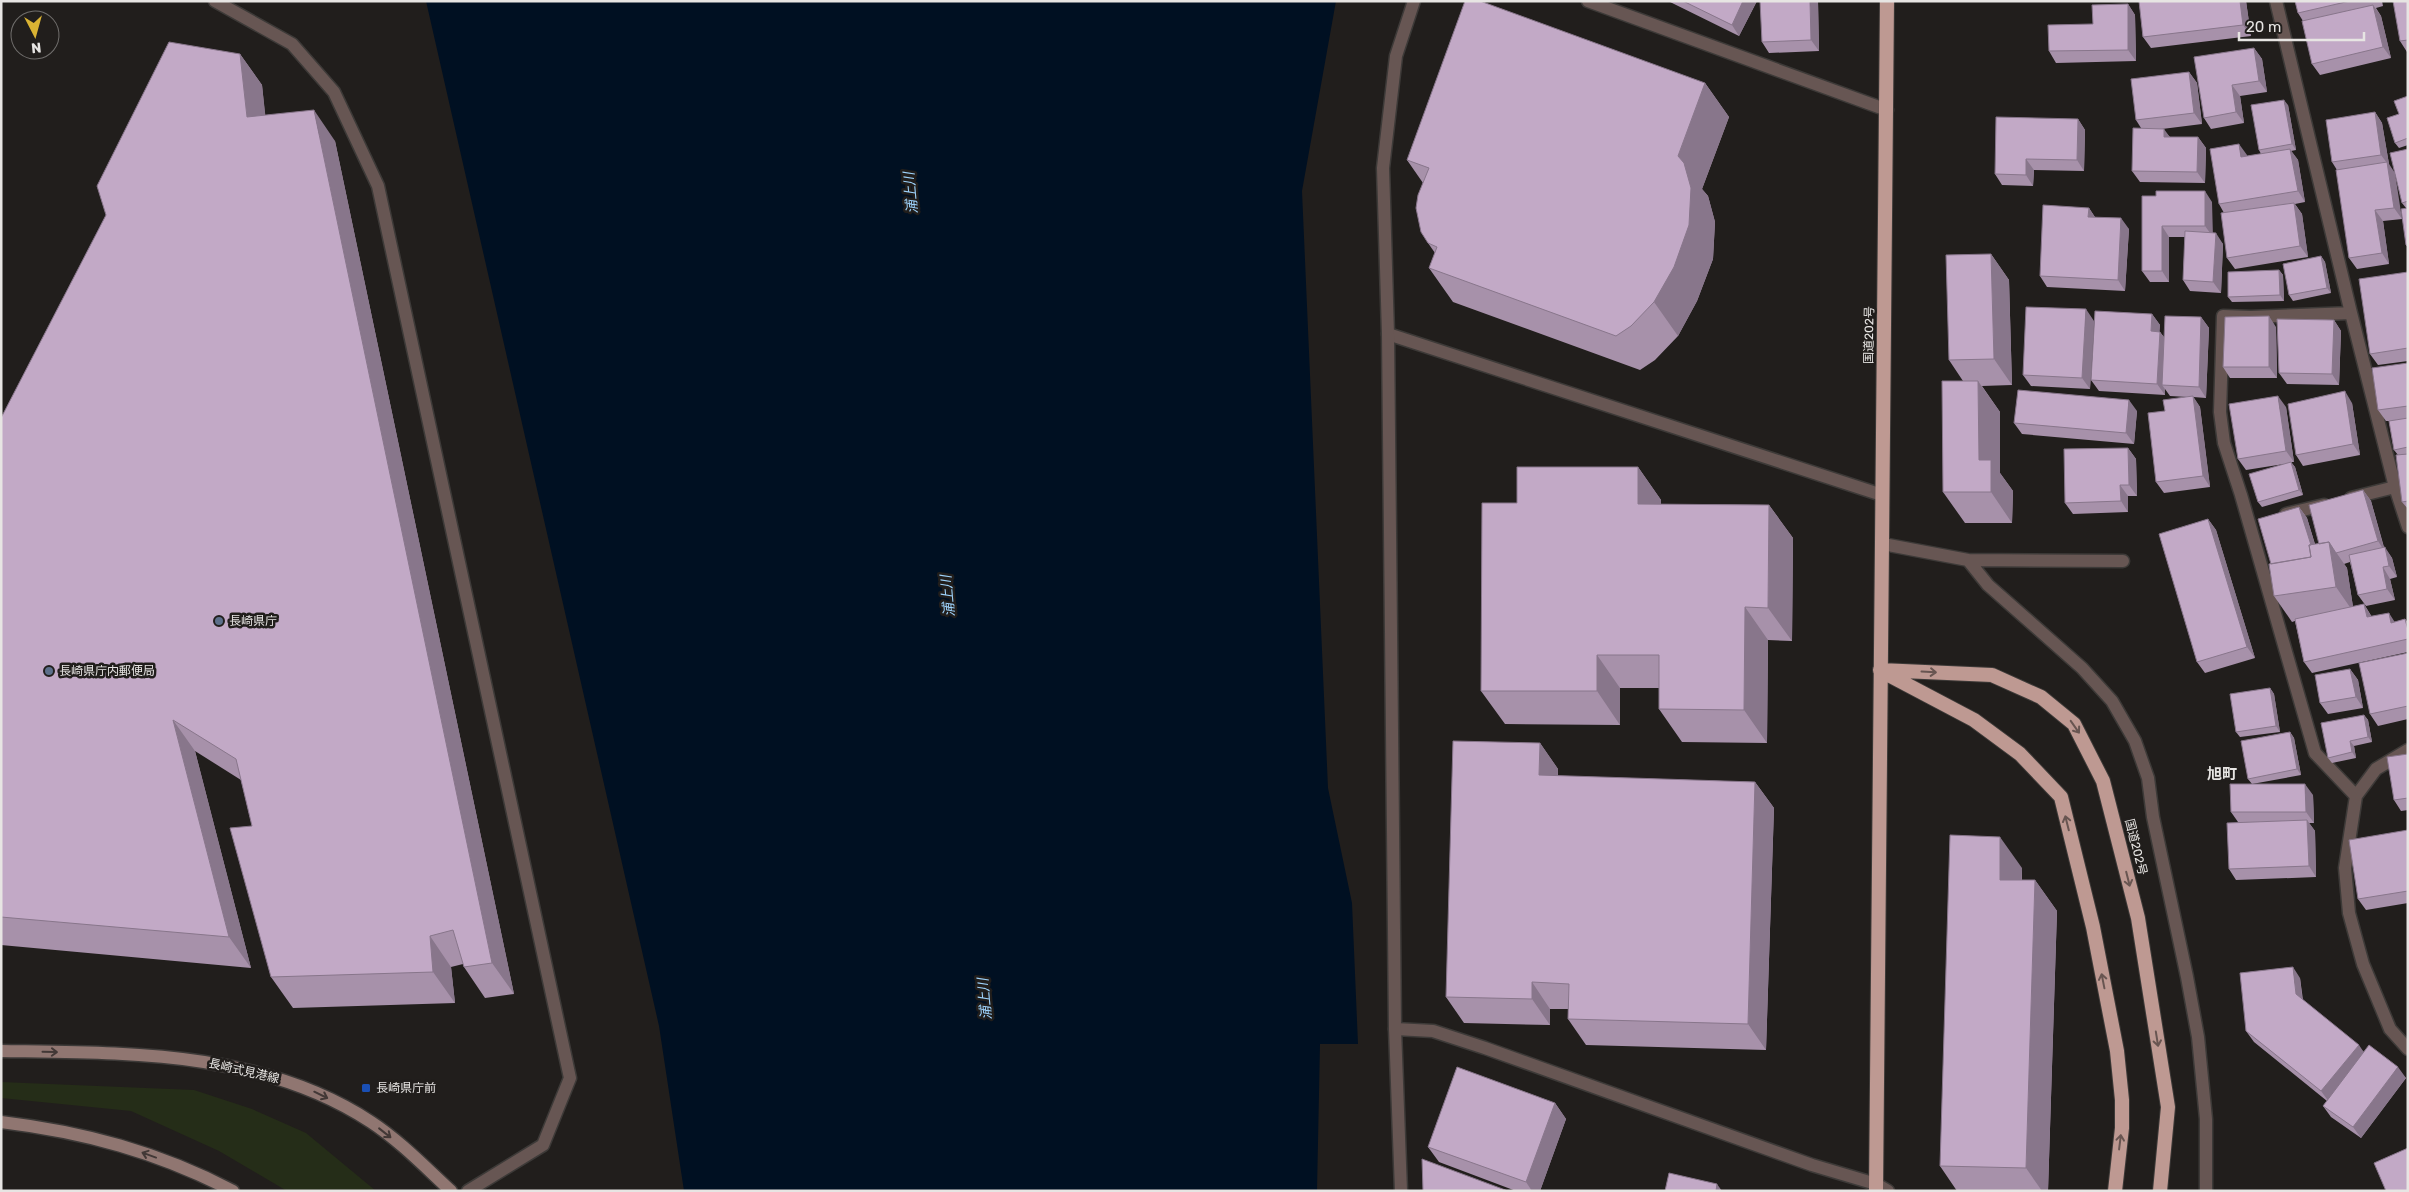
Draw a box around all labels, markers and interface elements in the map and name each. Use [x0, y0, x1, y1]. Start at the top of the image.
north arrow [10, 10, 60, 60]
scale bar [2239, 10, 2364, 42]
text: 20 m [2246, 18, 2281, 36]
text: N [30, 38, 42, 56]
water label: 浦上川 [901, 169, 921, 215]
street label: 国道202号 [1861, 306, 1877, 364]
water label: 浦上川 [938, 572, 958, 618]
place label: 長崎県庁 [229, 614, 277, 628]
marker: 長崎県庁 [213, 615, 225, 627]
place label: 長崎県庁内郵便局 [59, 664, 155, 678]
marker: 長崎県庁内郵便局 [43, 665, 55, 677]
one-way arrow [1920, 668, 1936, 677]
one-way arrow [2070, 720, 2080, 734]
district label: 旭町 [2207, 765, 2237, 783]
one-way arrow [2062, 816, 2071, 832]
street label: 国道202号 [2122, 817, 2150, 877]
one-way arrow [2124, 870, 2133, 886]
one-way arrow [2098, 974, 2108, 990]
water label: 浦上川 [975, 975, 995, 1021]
one-way arrow [2152, 1030, 2162, 1046]
one-way arrow [42, 1047, 58, 1057]
street label: 長崎式見港線 [207, 1056, 281, 1086]
place label: 長崎県庁前 [376, 1081, 436, 1095]
marker: 長崎県庁前 [360, 1082, 372, 1094]
one-way arrow [313, 1091, 328, 1100]
one-way arrow [378, 1128, 392, 1138]
one-way arrow [2115, 1135, 2125, 1151]
one-way arrow [142, 1150, 158, 1159]

